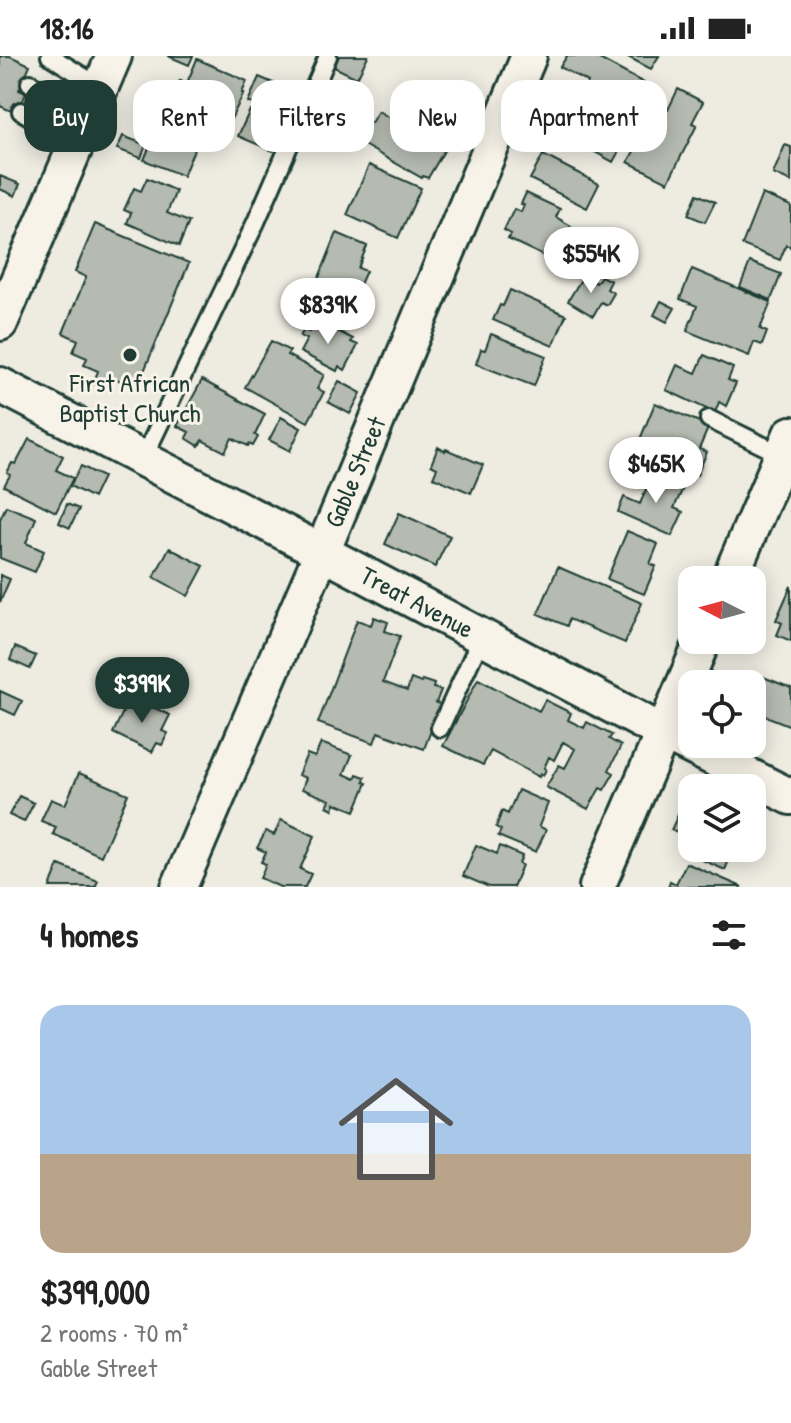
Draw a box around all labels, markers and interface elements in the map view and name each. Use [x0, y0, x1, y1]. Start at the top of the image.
text: 18:16 [40, 8, 94, 48]
chip: Buy [24, 80, 117, 152]
chip: Rent [133, 80, 235, 152]
chip: Filters [251, 80, 374, 152]
chip: New [390, 80, 485, 152]
chip: Apartment [501, 80, 667, 152]
pin: $554K [535, 227, 647, 295]
text: $554K [562, 235, 620, 270]
pin: $839K [272, 278, 384, 346]
text: $839K [298, 286, 358, 321]
marker: First African Baptist Church [121, 346, 139, 364]
place label: First African Baptist Church [60, 365, 200, 430]
street label: Gable Street [316, 410, 394, 533]
pin: $465K [600, 437, 712, 505]
text: $465K [627, 445, 685, 480]
street label: Treat Avenue [354, 557, 480, 646]
north arrow [678, 566, 766, 654]
map controls [678, 566, 766, 862]
pin: $399K [86, 657, 198, 725]
text: $399K [113, 665, 171, 700]
button: locate [678, 670, 766, 758]
button: layers [678, 774, 766, 862]
text: 4 homes [40, 912, 138, 958]
icon: filters [707, 913, 751, 957]
icon: home [324, 1057, 468, 1201]
text: $399,000 [40, 1269, 150, 1315]
text: 2 rooms · 70 m² [40, 1315, 188, 1350]
text: Gable Street [40, 1350, 157, 1385]

